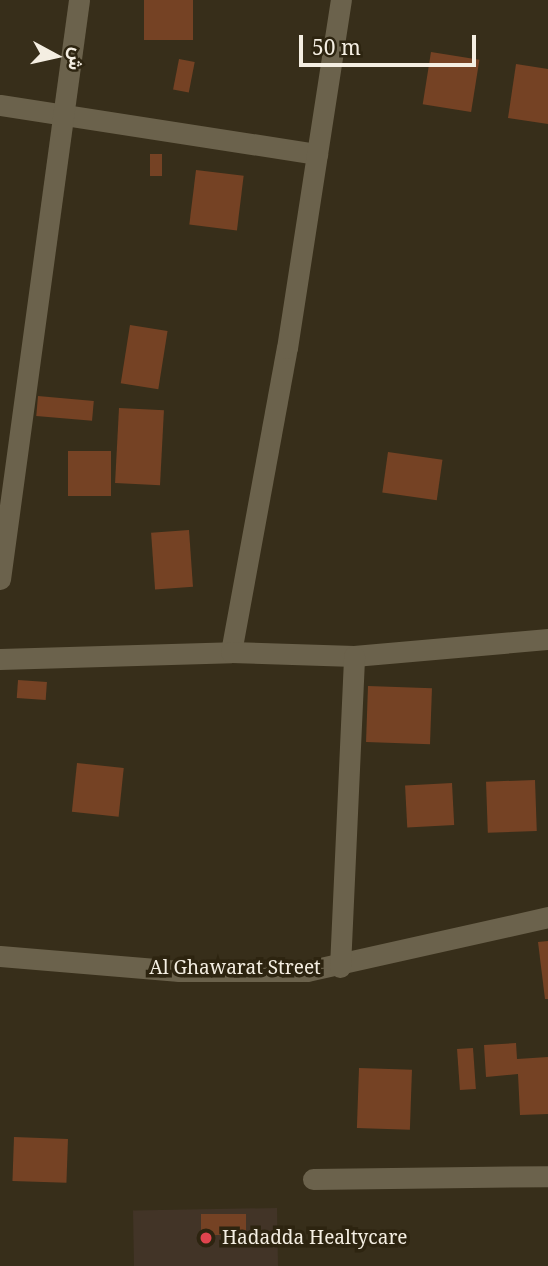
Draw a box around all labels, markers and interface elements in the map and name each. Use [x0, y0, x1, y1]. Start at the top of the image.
north arrow [21, 21, 91, 91]
scale bar [303, 21, 480, 65]
text: 50 m [312, 33, 361, 61]
text: ش [62, 46, 91, 72]
street label: Al Ghawarat Street [149, 957, 321, 979]
place label: Hadadda Healtycare [222, 1227, 407, 1249]
marker: Hadadda Healtycare [196, 1228, 216, 1248]

